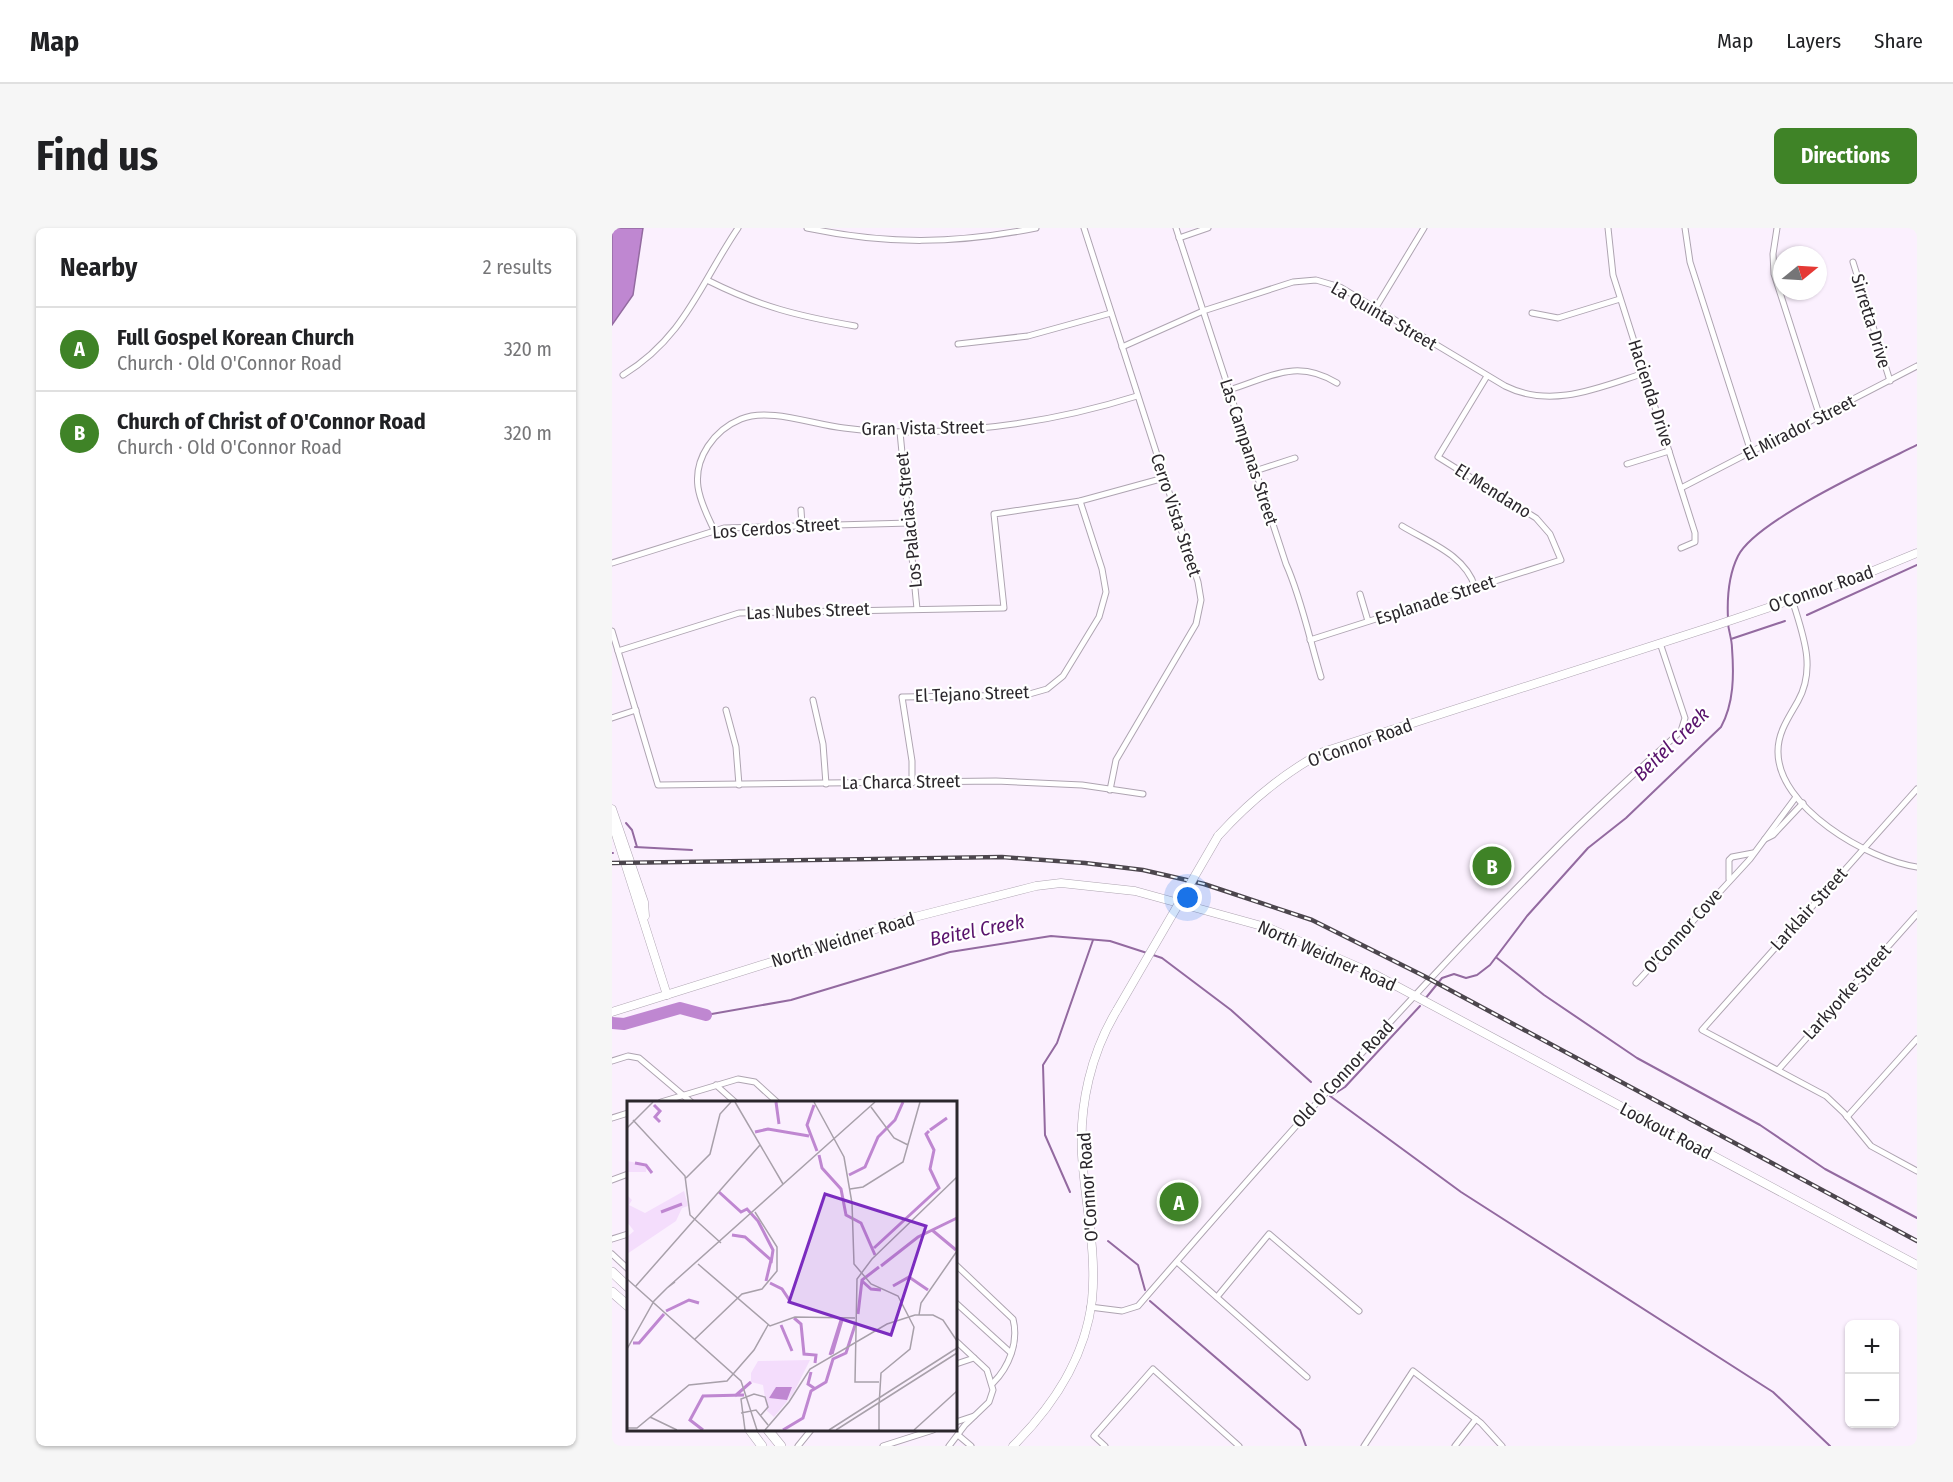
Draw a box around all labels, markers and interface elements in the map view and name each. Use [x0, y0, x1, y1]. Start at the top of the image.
text: Map [30, 25, 79, 58]
text: Map [1717, 28, 1753, 54]
text: Layers [1786, 28, 1841, 54]
text: Share [1874, 28, 1923, 54]
button: Directions [1774, 128, 1917, 184]
text: Find us [36, 131, 158, 181]
north arrow [1773, 246, 1827, 300]
text: Nearby [60, 252, 137, 283]
text: 2 results [483, 255, 552, 279]
street label: Sirretta Drive [1846, 271, 1896, 371]
street label: La Quinta Street [1327, 277, 1441, 355]
text: Full Gospel Korean Church [117, 324, 354, 351]
text: A [74, 337, 85, 361]
text: 320 m [504, 337, 552, 361]
street label: Hacienda Drive [1623, 337, 1679, 449]
text: Church · Old O'Connor Road [117, 351, 342, 375]
street label: Las Campanas Street [1215, 376, 1283, 528]
street label: El Mirador Street [1739, 390, 1859, 466]
text: Church of Christ of O'Connor Road [117, 408, 426, 435]
street label: Gran Vista Street [861, 416, 985, 440]
text: B [74, 421, 85, 445]
text: 320 m [504, 421, 552, 445]
text: Church · Old O'Connor Road [117, 435, 342, 459]
street label: Los Palacias Street [891, 451, 927, 589]
street label: Cerro Vista Street [1146, 451, 1206, 579]
street label: El Mendano [1451, 459, 1535, 523]
street label: Los Cerdos Street [712, 513, 841, 543]
street label: O'Connor Road [1766, 561, 1876, 617]
street label: Esplanade Street [1372, 570, 1498, 630]
street label: Las Nubes Street [746, 598, 870, 624]
street label: El Tejano Street [914, 681, 1030, 707]
water label: Beitel Creek [1628, 702, 1714, 786]
street label: O'Connor Road [1305, 714, 1415, 772]
street label: La Charca Street [841, 770, 961, 794]
pin: B [1472, 844, 1512, 888]
street label: Larklair Street [1766, 863, 1852, 955]
your location [1173, 883, 1202, 912]
street label: O'Connor Cove [1639, 884, 1727, 978]
street label: North Weidner Road [769, 908, 917, 972]
water label: Beitel Creek [928, 909, 1026, 951]
street label: North Weidner Road [1255, 916, 1399, 996]
street label: Larkyorke Street [1798, 940, 1896, 1044]
street label: Old O'Connor Road [1287, 1016, 1399, 1132]
street label: Lookout Road [1616, 1098, 1716, 1164]
inset map [627, 1101, 957, 1431]
street label: O'Connor Road [1073, 1132, 1103, 1242]
pin: A [1160, 1180, 1198, 1224]
map controls [1845, 1320, 1899, 1428]
button: + [1845, 1320, 1899, 1374]
button: − [1845, 1374, 1899, 1428]

